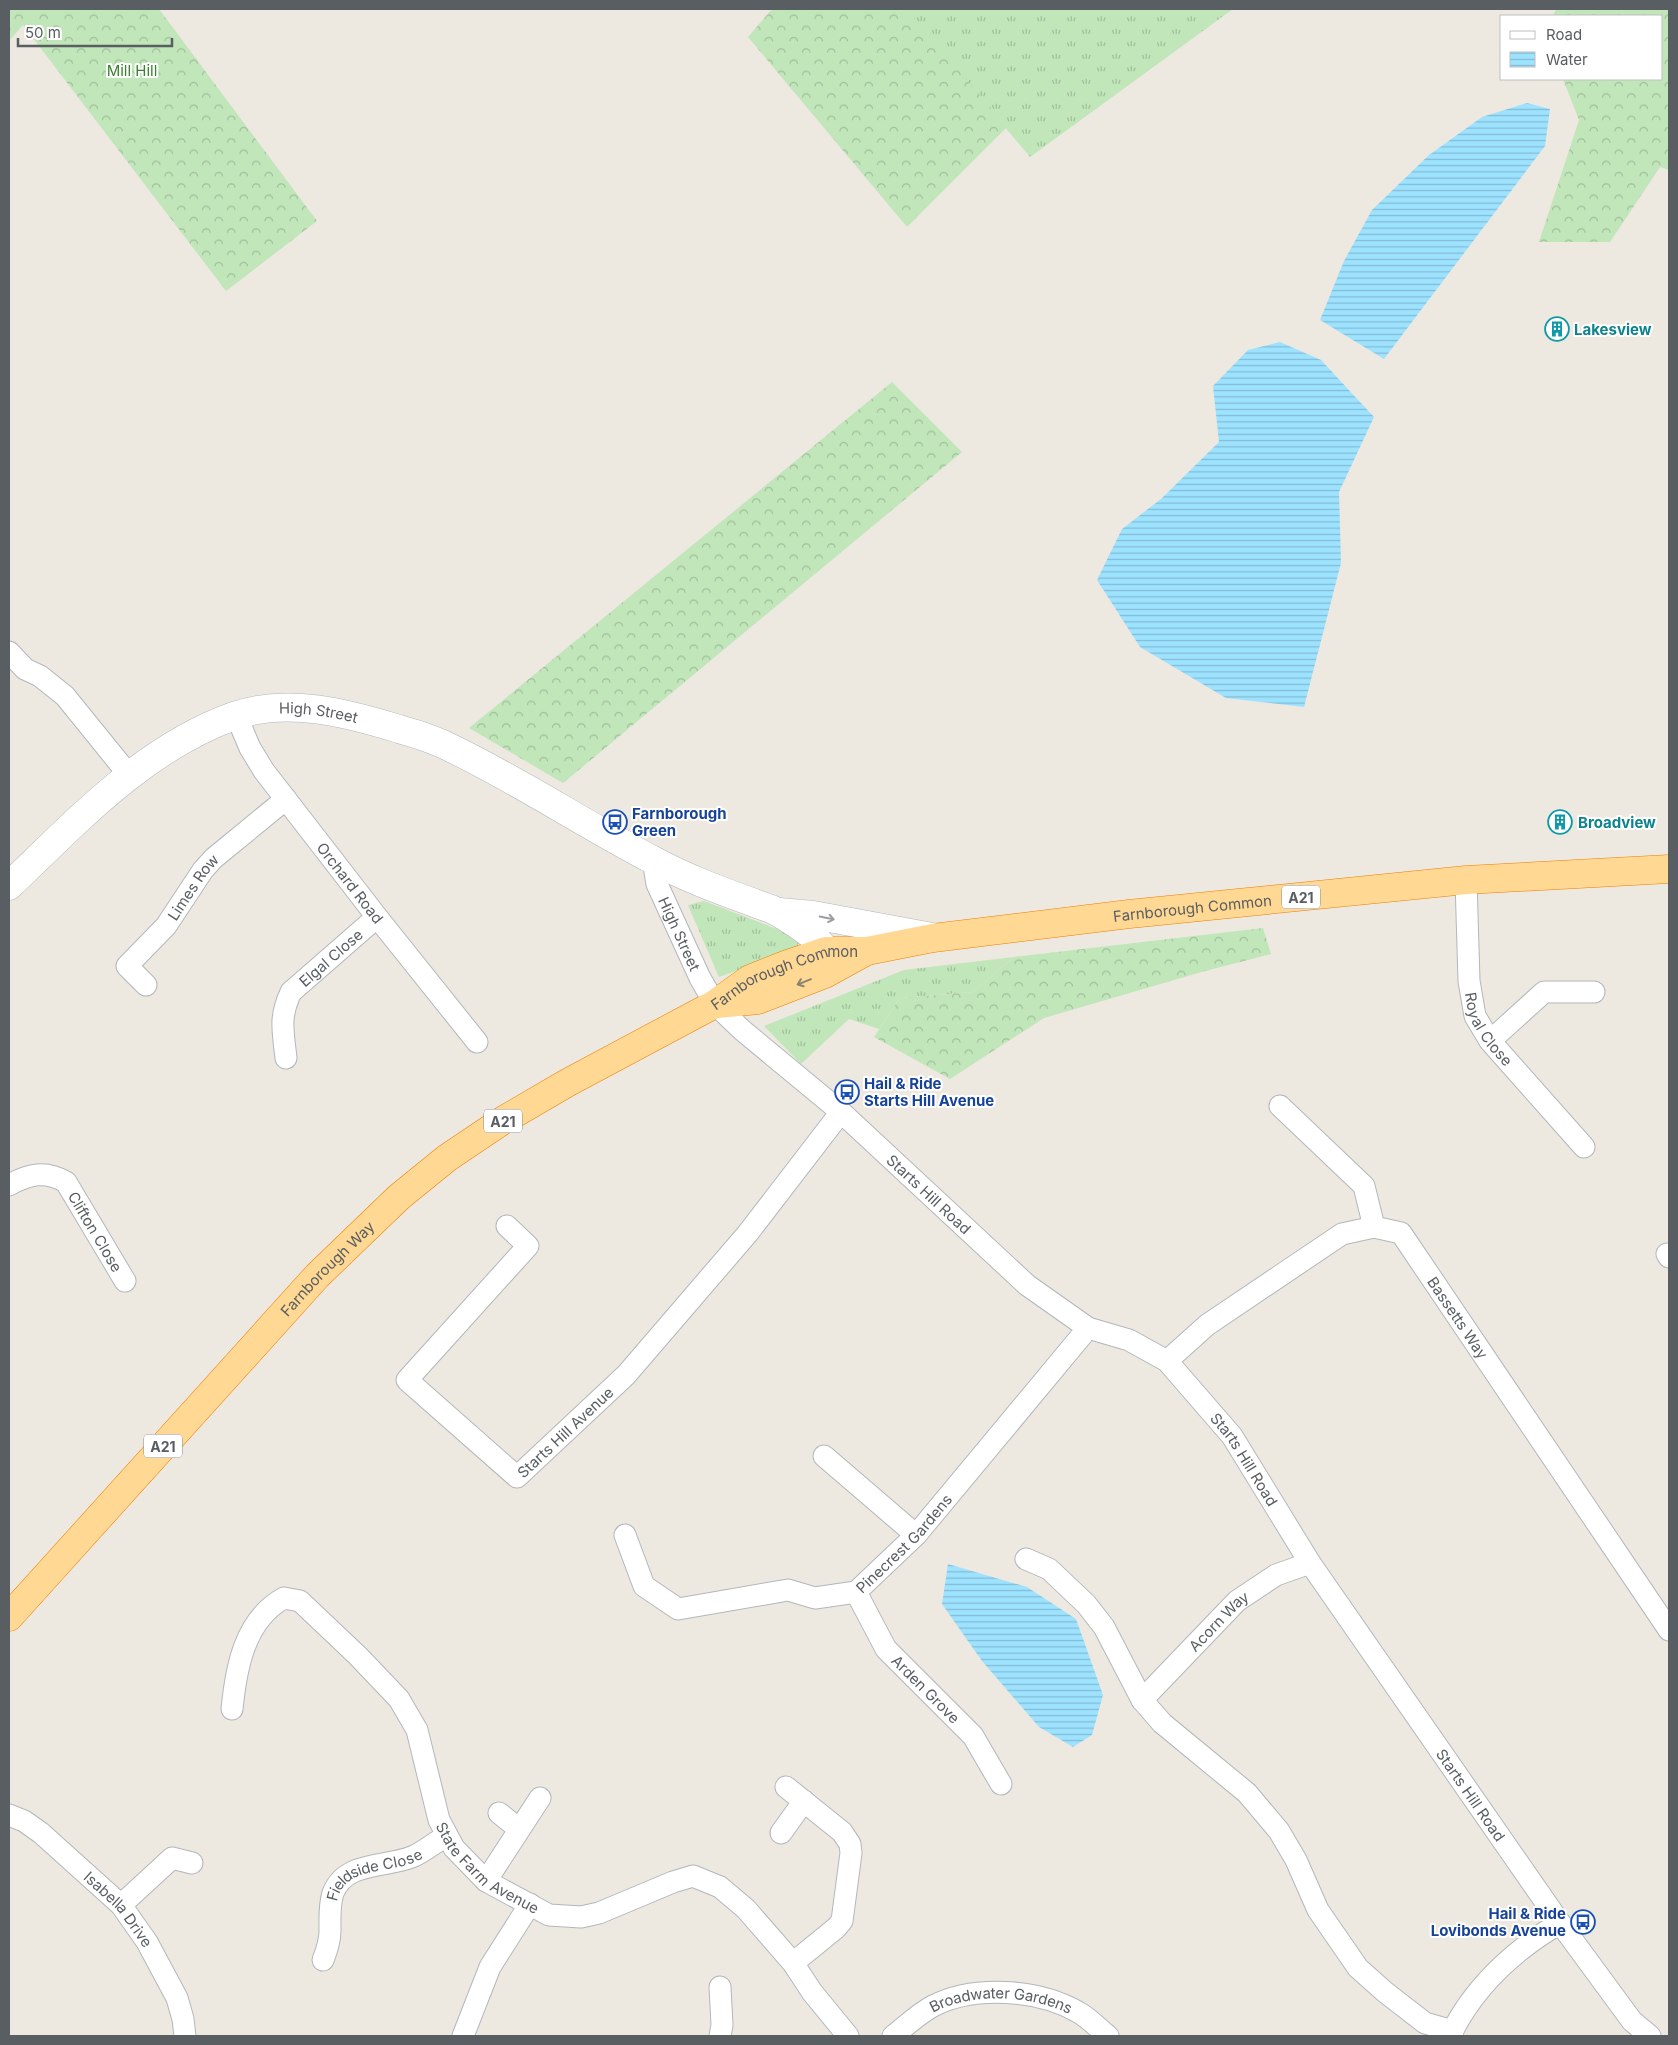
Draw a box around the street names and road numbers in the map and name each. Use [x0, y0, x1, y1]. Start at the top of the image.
street label: High Street [279, 698, 360, 727]
street label: Orchard Road [313, 838, 388, 927]
street label: Limes Row [163, 850, 222, 924]
road number: A21 [1282, 886, 1320, 909]
street label: Farnborough Common [1112, 890, 1273, 925]
street label: High Street [655, 894, 705, 974]
street label: Elgal Close [295, 925, 366, 990]
street label: Farnborough Common [707, 942, 858, 1014]
street label: Royal Close [1462, 991, 1517, 1070]
road number: A21 [484, 1110, 522, 1132]
street label: Starts Hill Road [883, 1150, 975, 1238]
street label: Clifton Close [64, 1188, 127, 1275]
street label: Farnborough Way [276, 1216, 378, 1320]
street label: Bassetts Way [1424, 1273, 1493, 1363]
street label: Starts Hill Avenue [513, 1382, 617, 1482]
street label: Starts Hill Road [1207, 1409, 1282, 1509]
road number: A21 [144, 1434, 182, 1458]
street label: Pinecrest Gardens [852, 1490, 956, 1597]
street label: Acorn Way [1184, 1586, 1252, 1655]
street label: Arden Grove [888, 1651, 964, 1727]
street label: Starts Hill Road [1432, 1745, 1510, 1845]
street label: State Farm Avenue [432, 1818, 543, 1918]
street label: Fieldside Close [322, 1844, 425, 1903]
street label: Isabella Drive [80, 1867, 157, 1951]
street label: Broadwater Gardens [928, 2003, 1074, 2021]

